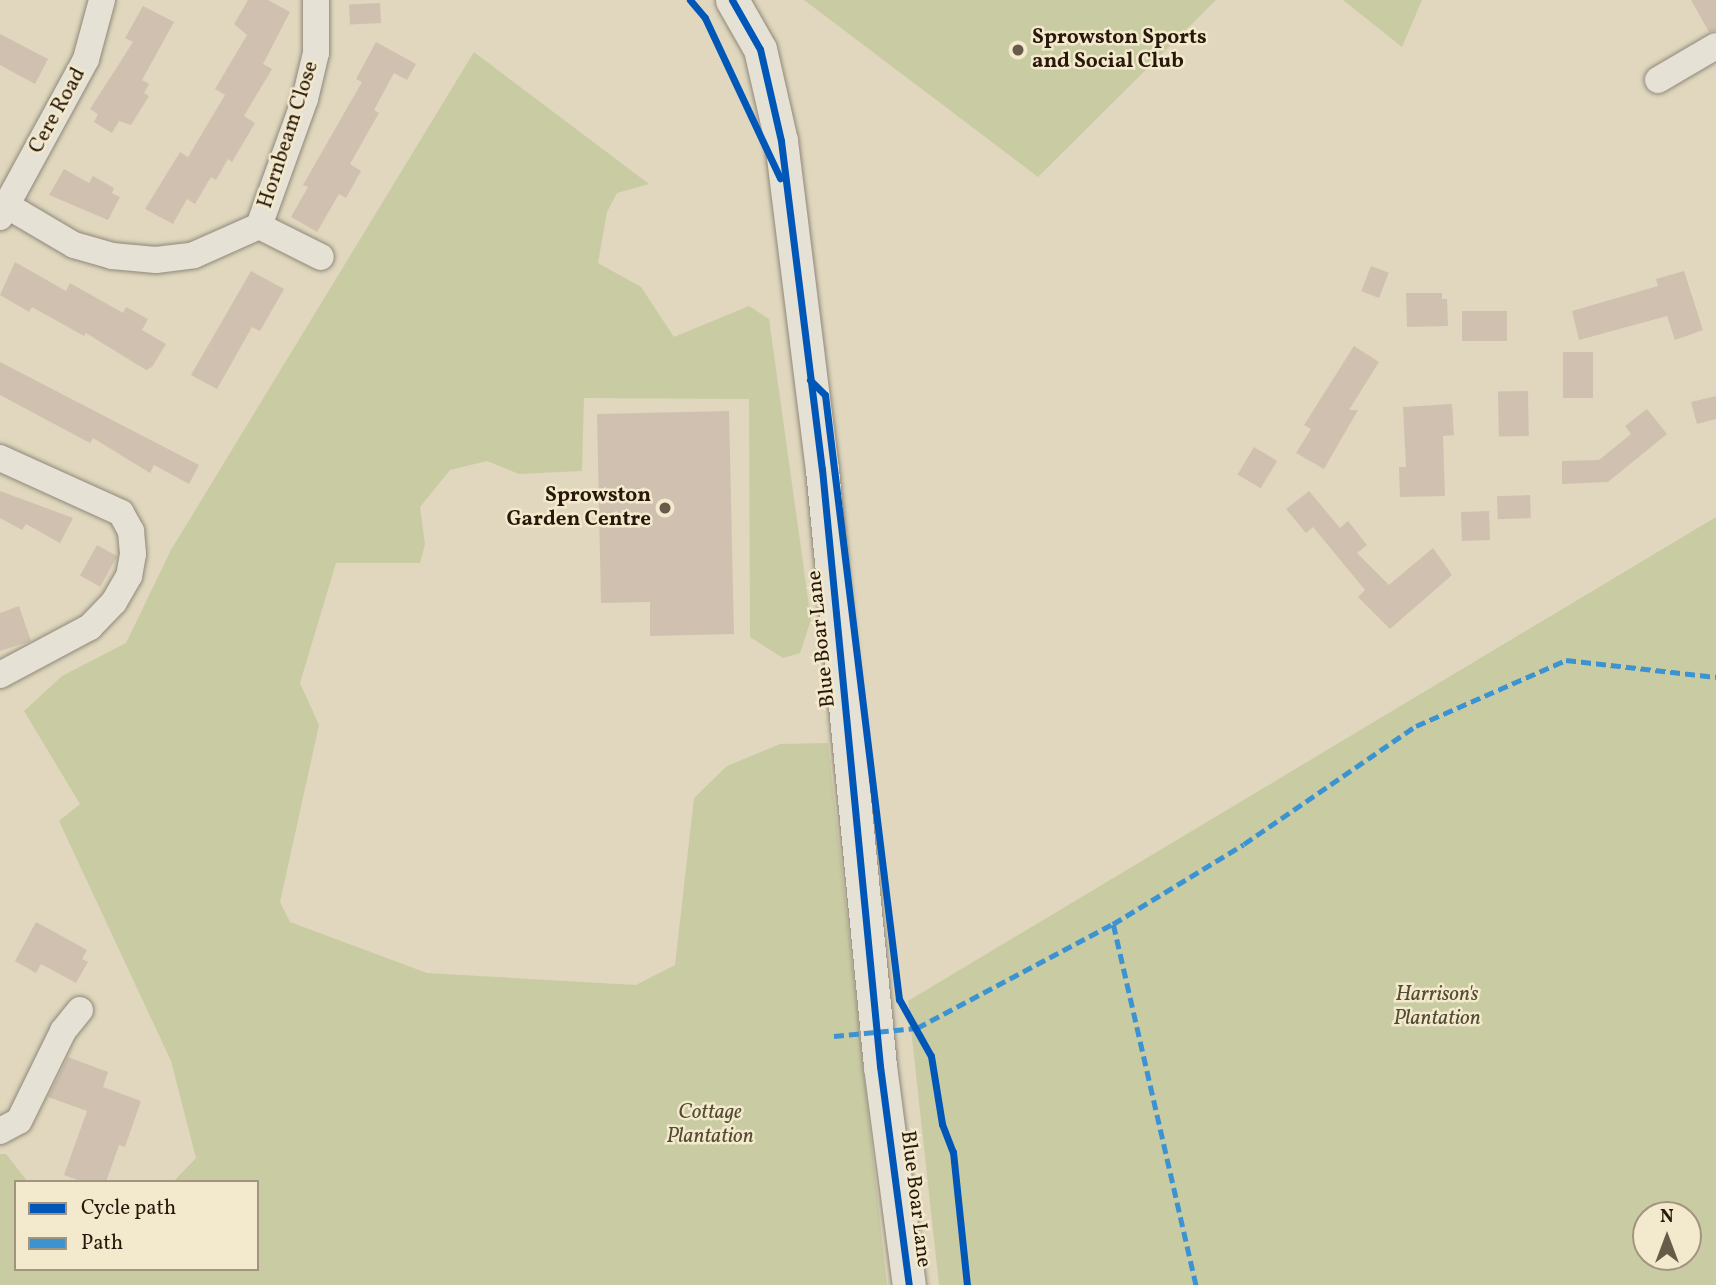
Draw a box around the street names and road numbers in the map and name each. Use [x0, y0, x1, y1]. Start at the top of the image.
street label: Hornbeam Close [253, 58, 325, 212]
street label: Cere Road [24, 64, 92, 158]
street label: Blue Boar Lane [802, 569, 842, 709]
street label: Blue Boar Lane [894, 1129, 936, 1269]

